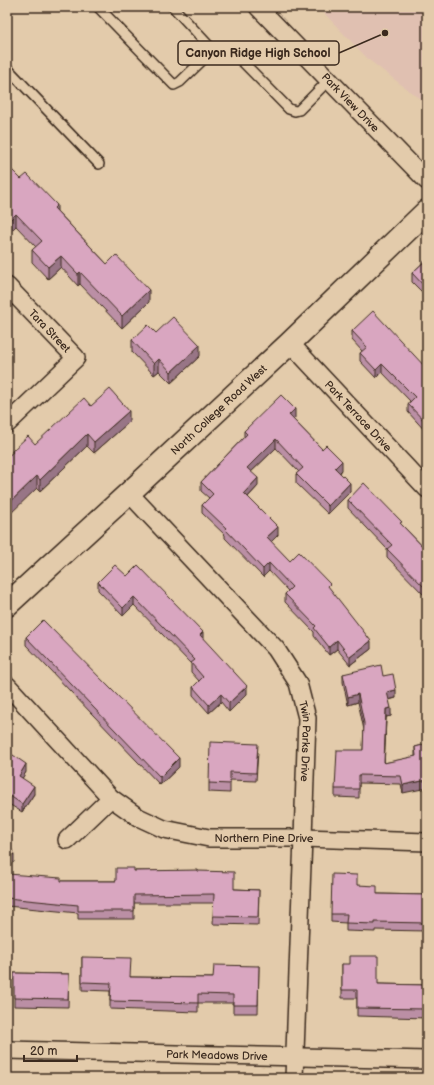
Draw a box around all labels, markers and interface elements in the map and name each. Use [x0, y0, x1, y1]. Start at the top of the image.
callout: Canyon Ridge High School [178, 41, 339, 65]
text: Canyon Ridge High School [186, 46, 330, 61]
street label: Park View Drive [319, 70, 382, 135]
street label: Tara Street [26, 307, 74, 355]
street label: North College Road West [168, 361, 270, 457]
street label: Park Terrace Drive [322, 378, 395, 454]
street label: Twin Parks Drive [296, 699, 314, 782]
street label: Northern Pine Drive [214, 831, 314, 845]
scale bar [24, 1037, 77, 1063]
text: 20 m [30, 1044, 57, 1059]
street label: Park Meadows Drive [166, 1047, 268, 1063]

